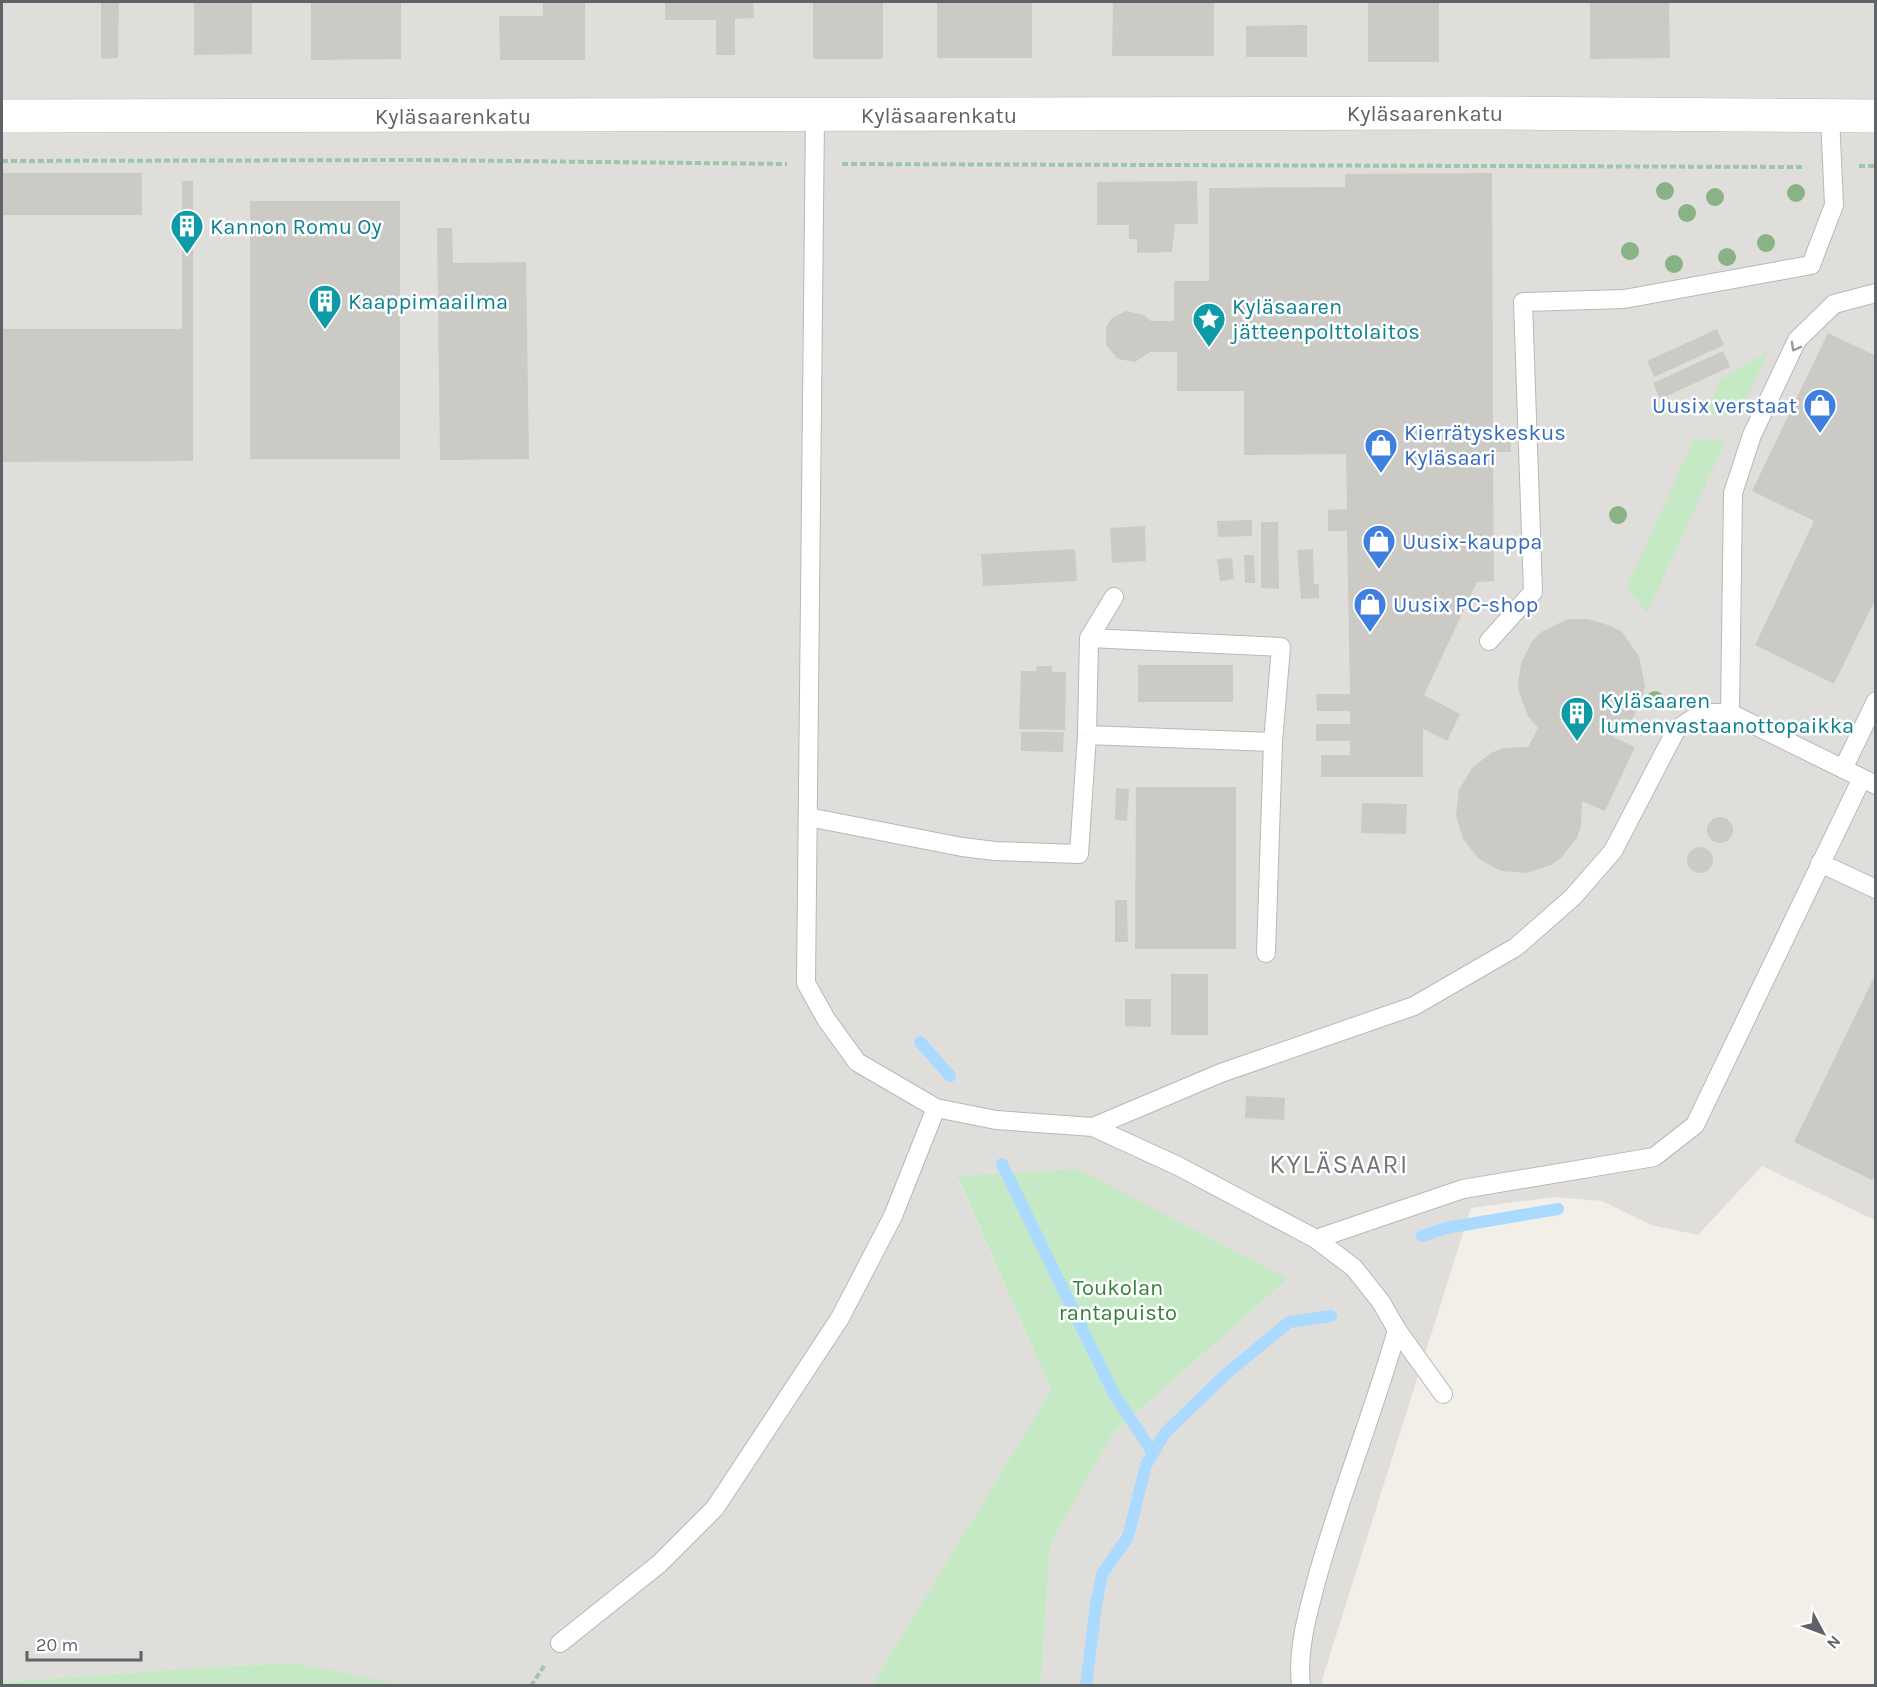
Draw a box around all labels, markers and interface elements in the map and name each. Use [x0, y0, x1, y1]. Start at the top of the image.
street label: Kyläsaarenkatu [1347, 101, 1503, 127]
street label: Kyläsaarenkatu [861, 103, 1017, 129]
street label: Kyläsaarenkatu [375, 104, 531, 130]
building icon: Kannon Romu Oy [169, 208, 205, 255]
place label: Kannon Romu Oy [210, 214, 382, 240]
building icon: Kaappimaailma [307, 283, 343, 330]
place label: Kaappimaailma [348, 289, 508, 315]
place label: Kyläsaaren jätteenpolttolaitos [1230, 294, 1420, 345]
place icon: Kyläsaaren jätteenpolttolaitos [1191, 301, 1227, 348]
one-way arrow [1791, 341, 1802, 351]
shop icon: Uusix verstaat [1802, 387, 1838, 434]
place label: Uusix verstaat [1652, 393, 1797, 419]
place label: Kierrätyskeskus Kyläsaari [1404, 420, 1566, 471]
shop icon: Kierrätyskeskus Kyläsaari [1363, 427, 1399, 474]
shop icon: Uusix-kauppa [1361, 523, 1397, 570]
place label: Uusix-kauppa [1402, 529, 1542, 555]
shop icon: Uusix PC-shop [1352, 586, 1388, 633]
place label: Uusix PC-shop [1393, 592, 1538, 618]
place label: Kyläsaaren lumenvastaanottopaikka [1600, 688, 1854, 739]
building icon: Kyläsaaren lumenvastaanottopaikka [1559, 695, 1595, 742]
district label: KYLÄSAARI [1269, 1149, 1409, 1180]
park label: Toukolan rantapuisto [1059, 1275, 1177, 1326]
north arrow [1793, 1603, 1853, 1663]
scale bar [27, 1624, 141, 1662]
text: N [1823, 1632, 1845, 1653]
text: 20 m [36, 1634, 78, 1656]

